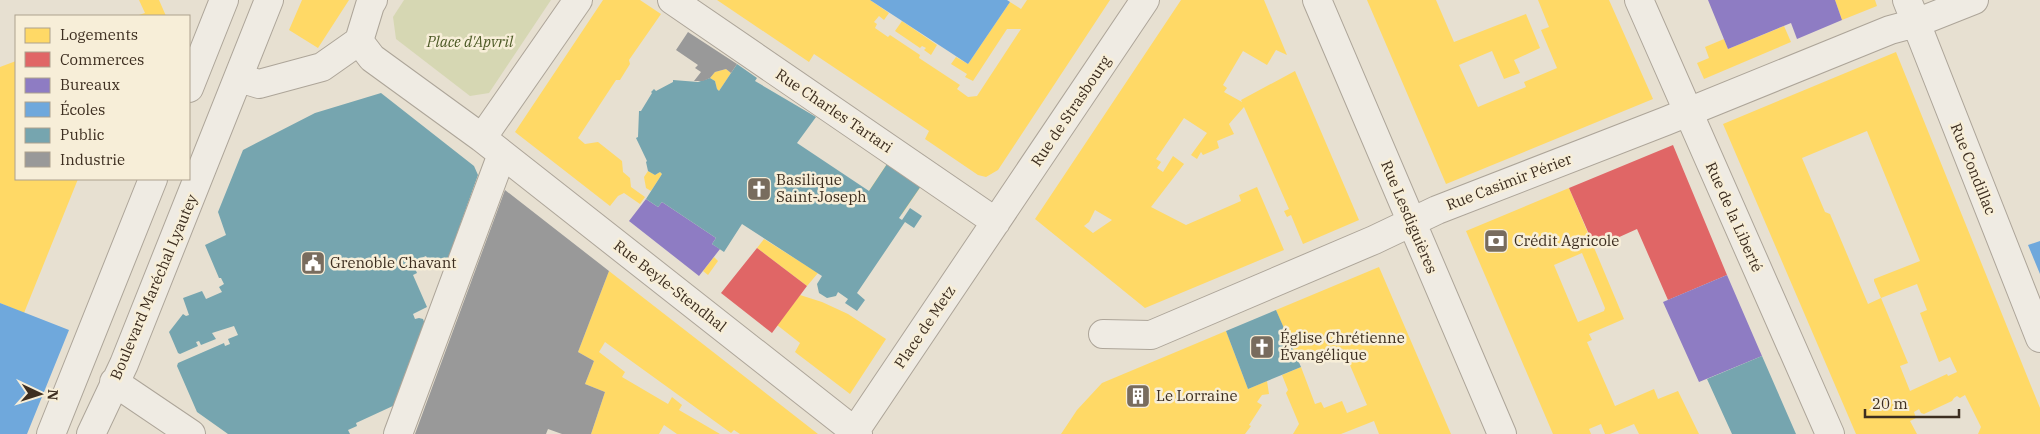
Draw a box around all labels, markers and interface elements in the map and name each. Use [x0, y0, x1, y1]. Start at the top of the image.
legend [15, 15, 190, 180]
text: Logements [60, 25, 138, 44]
park label: Place d'Apvril [426, 32, 514, 51]
text: Commerces [60, 50, 144, 69]
street label: Rue de Strasbourg [1027, 52, 1115, 170]
street label: Rue Charles Tartari [772, 64, 897, 157]
text: Bureaux [60, 75, 120, 94]
text: Écoles [60, 100, 105, 119]
street label: Rue Condillac [1946, 120, 2001, 218]
text: Public [60, 125, 105, 144]
street label: Rue Casimir Périer [1443, 149, 1575, 214]
text: Industrie [60, 150, 125, 169]
street label: Rue Lesdiguières [1377, 157, 1442, 276]
street label: Rue de la Liberté [1702, 159, 1767, 275]
place label: Basilique Saint-Joseph [776, 170, 867, 206]
church icon: Basilique Saint-Joseph [746, 176, 772, 202]
street label: Boulevard Maréchal Lyautey [106, 191, 201, 382]
bank icon: Crédit Agricole [1483, 228, 1509, 254]
place label: Crédit Agricole [1514, 231, 1619, 250]
street label: Rue Beyle-Stendhal [610, 236, 731, 336]
public building icon: Grenoble Chavant [300, 250, 326, 276]
place label: Grenoble Chavant [330, 253, 457, 272]
street label: Place de Metz [890, 282, 959, 372]
place label: Église Chrétienne Évangélique [1280, 328, 1405, 364]
church icon: Église Chrétienne Évangélique [1249, 334, 1275, 360]
north arrow [15, 369, 65, 419]
building icon: Le Lorraine [1125, 383, 1151, 409]
place label: Le Lorraine [1156, 386, 1238, 405]
scale bar [1865, 386, 1959, 418]
text: N [44, 389, 62, 401]
text: 20 m [1872, 394, 1908, 413]

